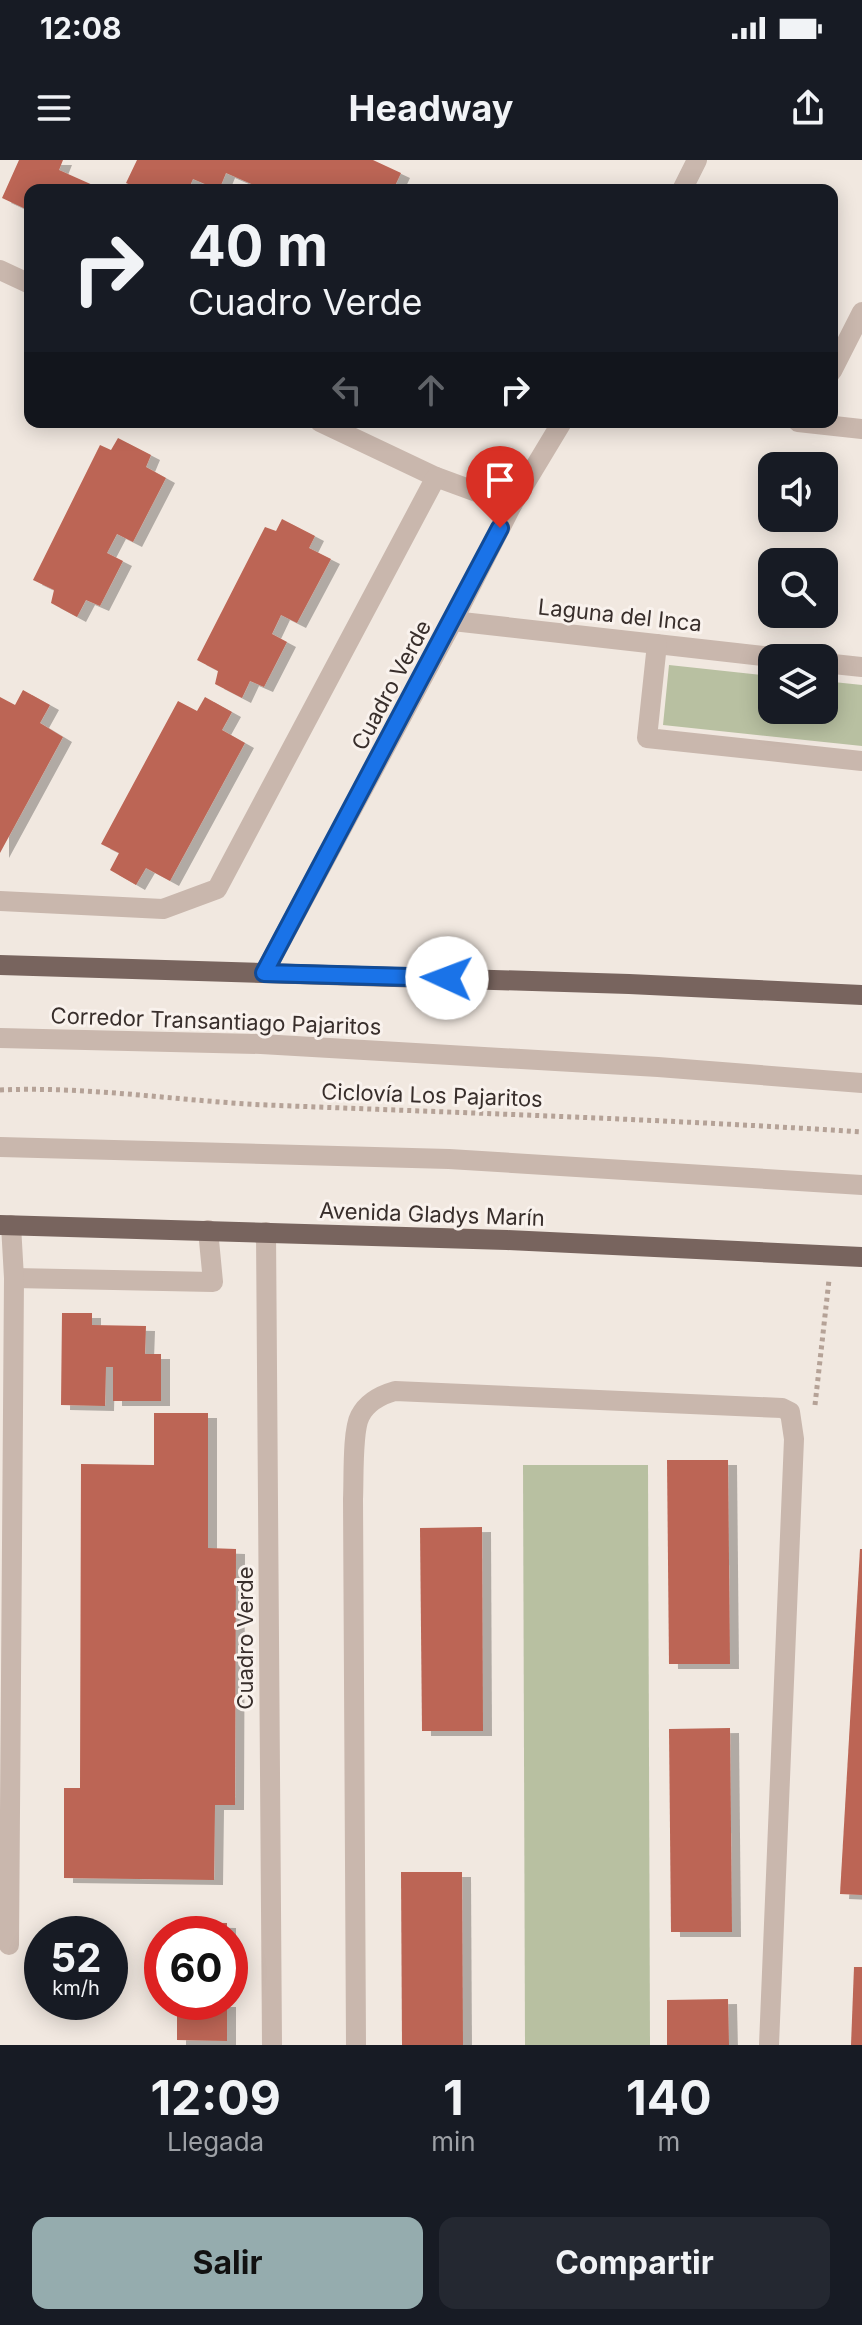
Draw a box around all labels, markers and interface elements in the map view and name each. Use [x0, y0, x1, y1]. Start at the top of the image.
text: 12:08 [40, 10, 122, 46]
icon: menu [32, 86, 76, 130]
text: Headway [349, 86, 513, 130]
icon: share [786, 86, 830, 130]
text: 40 m [188, 212, 328, 280]
icon: right [56, 216, 160, 320]
text: Cuadro Verde [188, 280, 423, 324]
icon: left [325, 368, 369, 412]
icon: ahead [409, 368, 453, 412]
icon: right [493, 368, 537, 412]
pin [466, 446, 534, 528]
map controls [758, 452, 838, 724]
button: sound [758, 452, 838, 532]
icon: arrive [478, 458, 522, 502]
button: search [758, 548, 838, 628]
street label: Laguna del Inca [537, 593, 703, 637]
street label: Cuadro Verde [346, 616, 436, 754]
button: layers [758, 644, 838, 724]
position arrow [405, 936, 489, 1020]
street label: Corredor Transantiago Pajaritos [50, 1002, 382, 1040]
street label: Ciclovía Los Pajaritos [321, 1078, 543, 1112]
street label: Avenida Gladys Marín [319, 1197, 545, 1231]
street label: Cuadro Verde [232, 1566, 258, 1710]
speed limit sign: 60 [144, 1916, 248, 2020]
text: 52 [51, 1933, 101, 1982]
text: km/h [52, 1976, 100, 2000]
text: 12:09 [150, 2068, 281, 2127]
text: 1 [443, 2068, 464, 2127]
text: 140 [626, 2068, 712, 2127]
text: Llegada [167, 2126, 264, 2157]
text: min [431, 2126, 476, 2157]
text: m [657, 2126, 680, 2157]
button: Salir [32, 2217, 423, 2309]
button: Compartir [439, 2217, 830, 2309]

